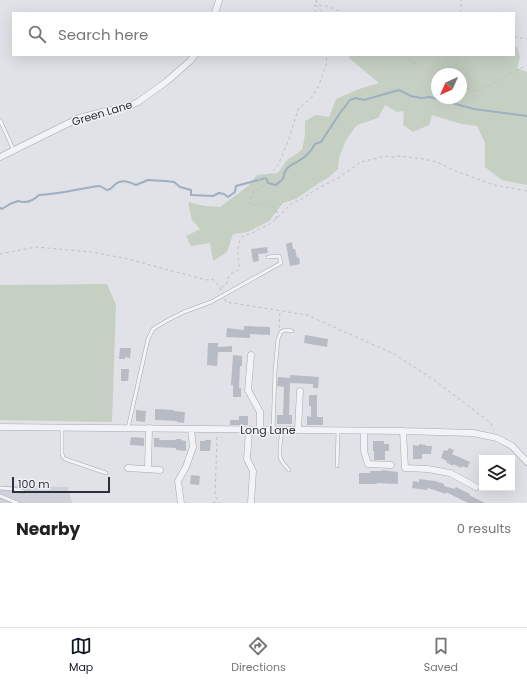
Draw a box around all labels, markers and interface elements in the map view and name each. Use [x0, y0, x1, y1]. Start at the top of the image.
search box [12, 12, 515, 56]
icon: search [26, 23, 48, 45]
text: Search here [58, 24, 148, 45]
north arrow [431, 68, 467, 104]
street label: Green Lane [70, 96, 134, 130]
street label: Long Lane [240, 422, 296, 438]
map controls [479, 455, 515, 491]
button: layers [479, 455, 515, 491]
scale bar [12, 475, 110, 494]
text: 100 m [18, 476, 50, 492]
text: Nearby [16, 517, 80, 541]
text: 0 results [457, 519, 511, 538]
tab: Map [69, 635, 93, 676]
tab: Directions [231, 635, 286, 676]
tab: Saved [424, 635, 458, 676]

